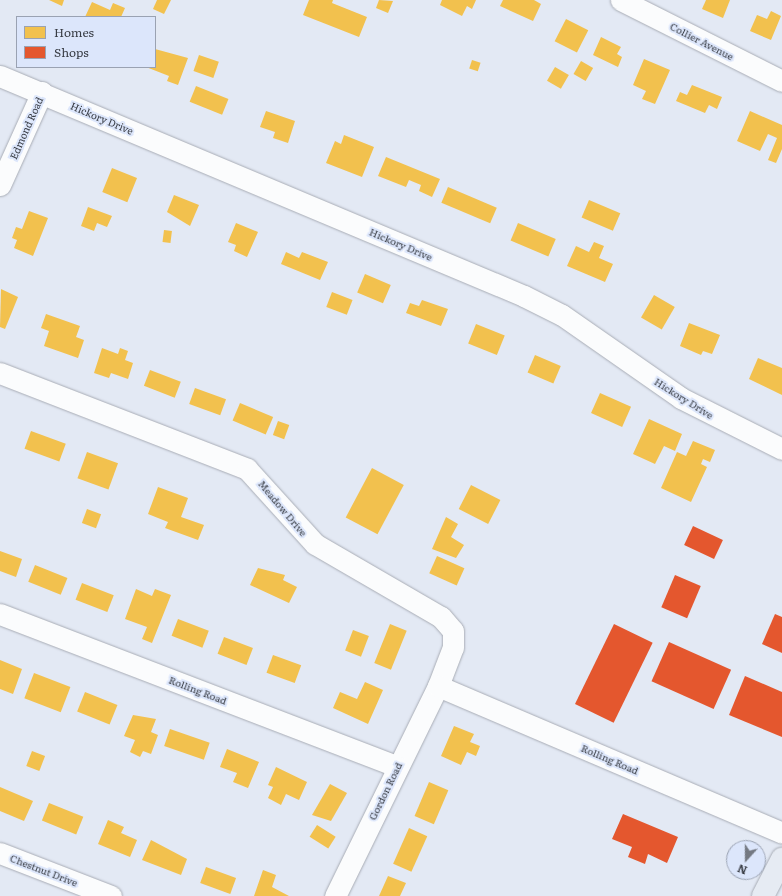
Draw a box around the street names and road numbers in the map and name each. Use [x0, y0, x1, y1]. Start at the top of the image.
street label: Collier Avenue [668, 20, 736, 62]
street label: Edmond Road [7, 95, 45, 161]
street label: Hickory Drive [69, 99, 135, 137]
street label: Hickory Drive [368, 225, 434, 263]
street label: Hickory Drive [652, 375, 716, 421]
street label: Meadow Drive [256, 478, 310, 538]
street label: Rolling Road [167, 673, 229, 707]
street label: Rolling Road [580, 742, 640, 776]
street label: Gordon Road [366, 760, 404, 822]
street label: Chestnut Drive [8, 852, 80, 888]

